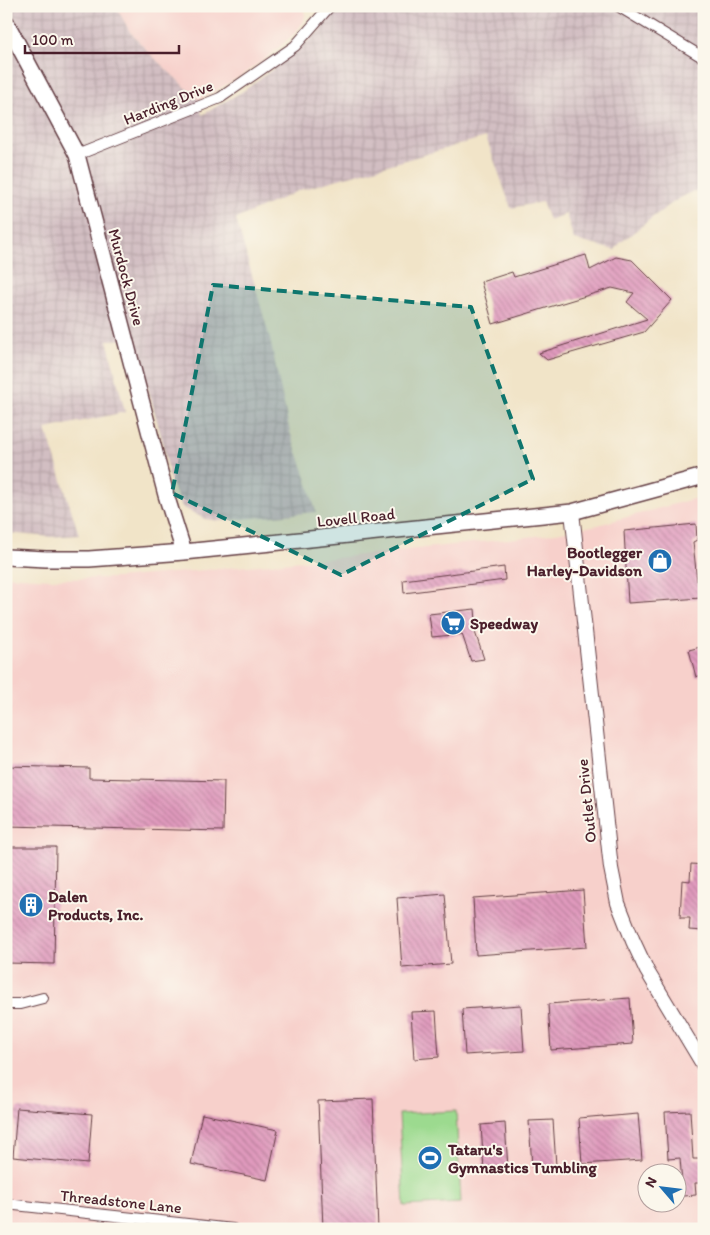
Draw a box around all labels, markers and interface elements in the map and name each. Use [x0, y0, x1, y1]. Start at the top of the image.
scale bar [25, 22, 179, 54]
text: 100 m [32, 31, 74, 49]
street label: Harding Drive [121, 76, 216, 129]
street label: Murdock Drive [104, 227, 149, 328]
street label: Lovell Road [316, 504, 396, 531]
place label: Bootlegger Harley-Davidson [527, 543, 643, 581]
shop icon: Bootlegger Harley-Davidson [647, 548, 673, 574]
supermarket icon: Speedway [440, 610, 466, 636]
place label: Speedway [470, 614, 538, 634]
street label: Outlet Drive [573, 758, 600, 844]
place label: Dalen Products, Inc. [48, 887, 144, 924]
building icon: Dalen Products, Inc. [18, 892, 44, 918]
place label: Tataru's Gymnastics Tumbling [447, 1140, 598, 1178]
sports icon: Tataru's Gymnastics Tumbling [417, 1145, 443, 1171]
north arrow [638, 1162, 688, 1212]
text: N [641, 1174, 661, 1190]
street label: Threadstone Lane [59, 1186, 183, 1217]

